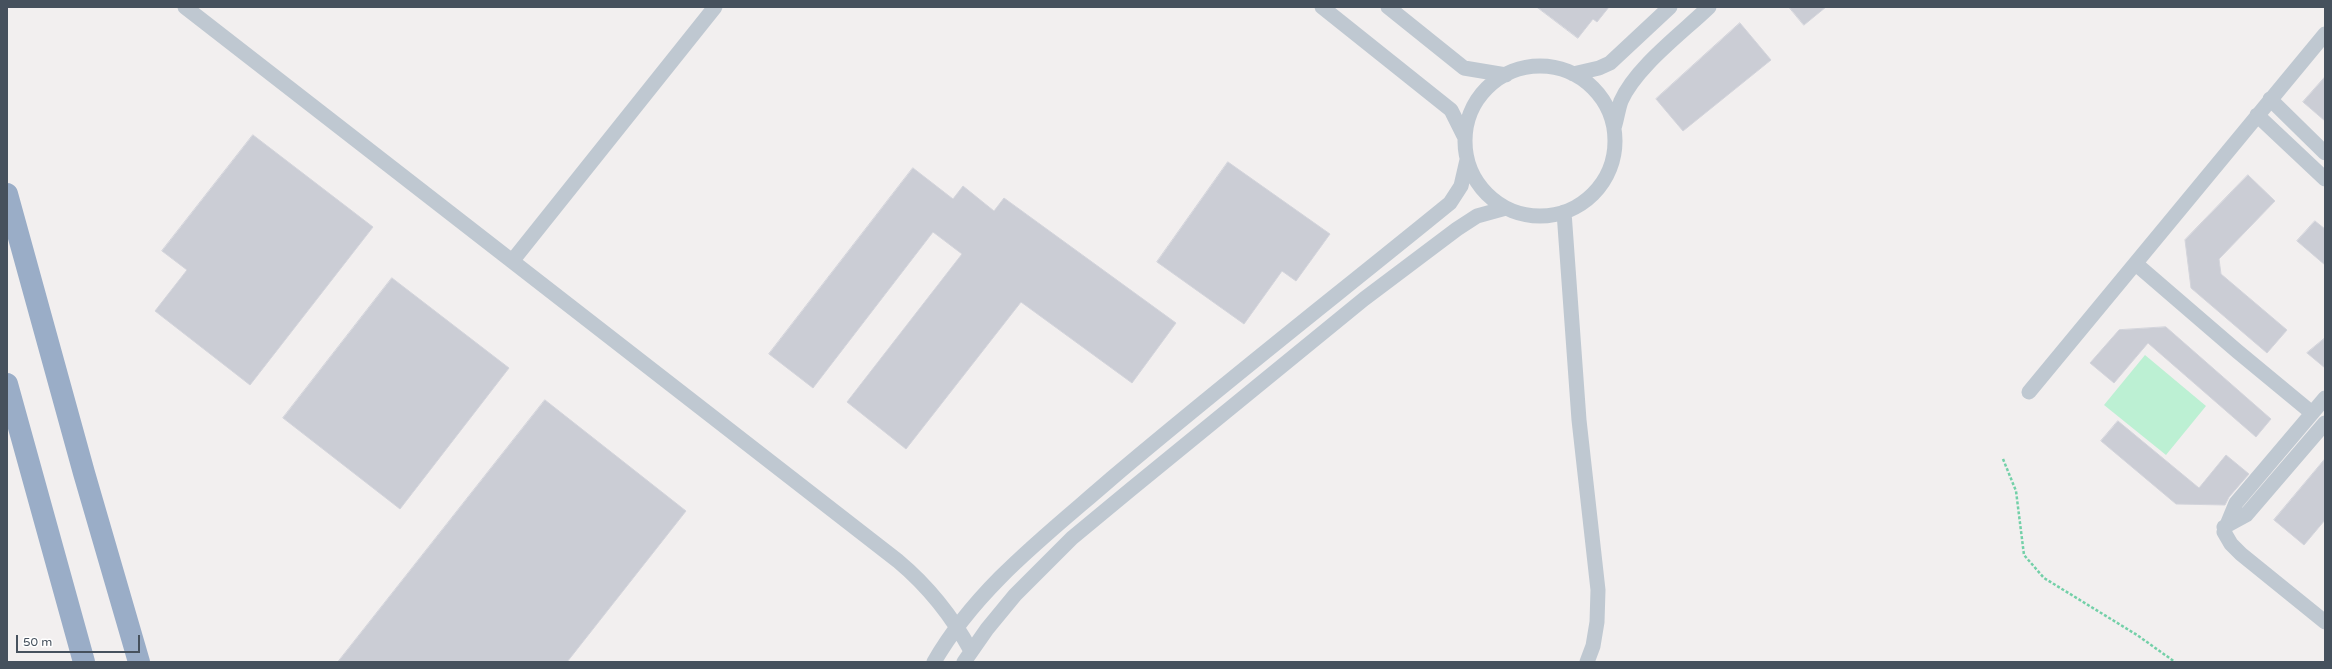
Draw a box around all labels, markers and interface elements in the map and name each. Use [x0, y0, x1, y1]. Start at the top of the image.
scale bar [18, 627, 142, 653]
text: 50 m [23, 635, 52, 649]

